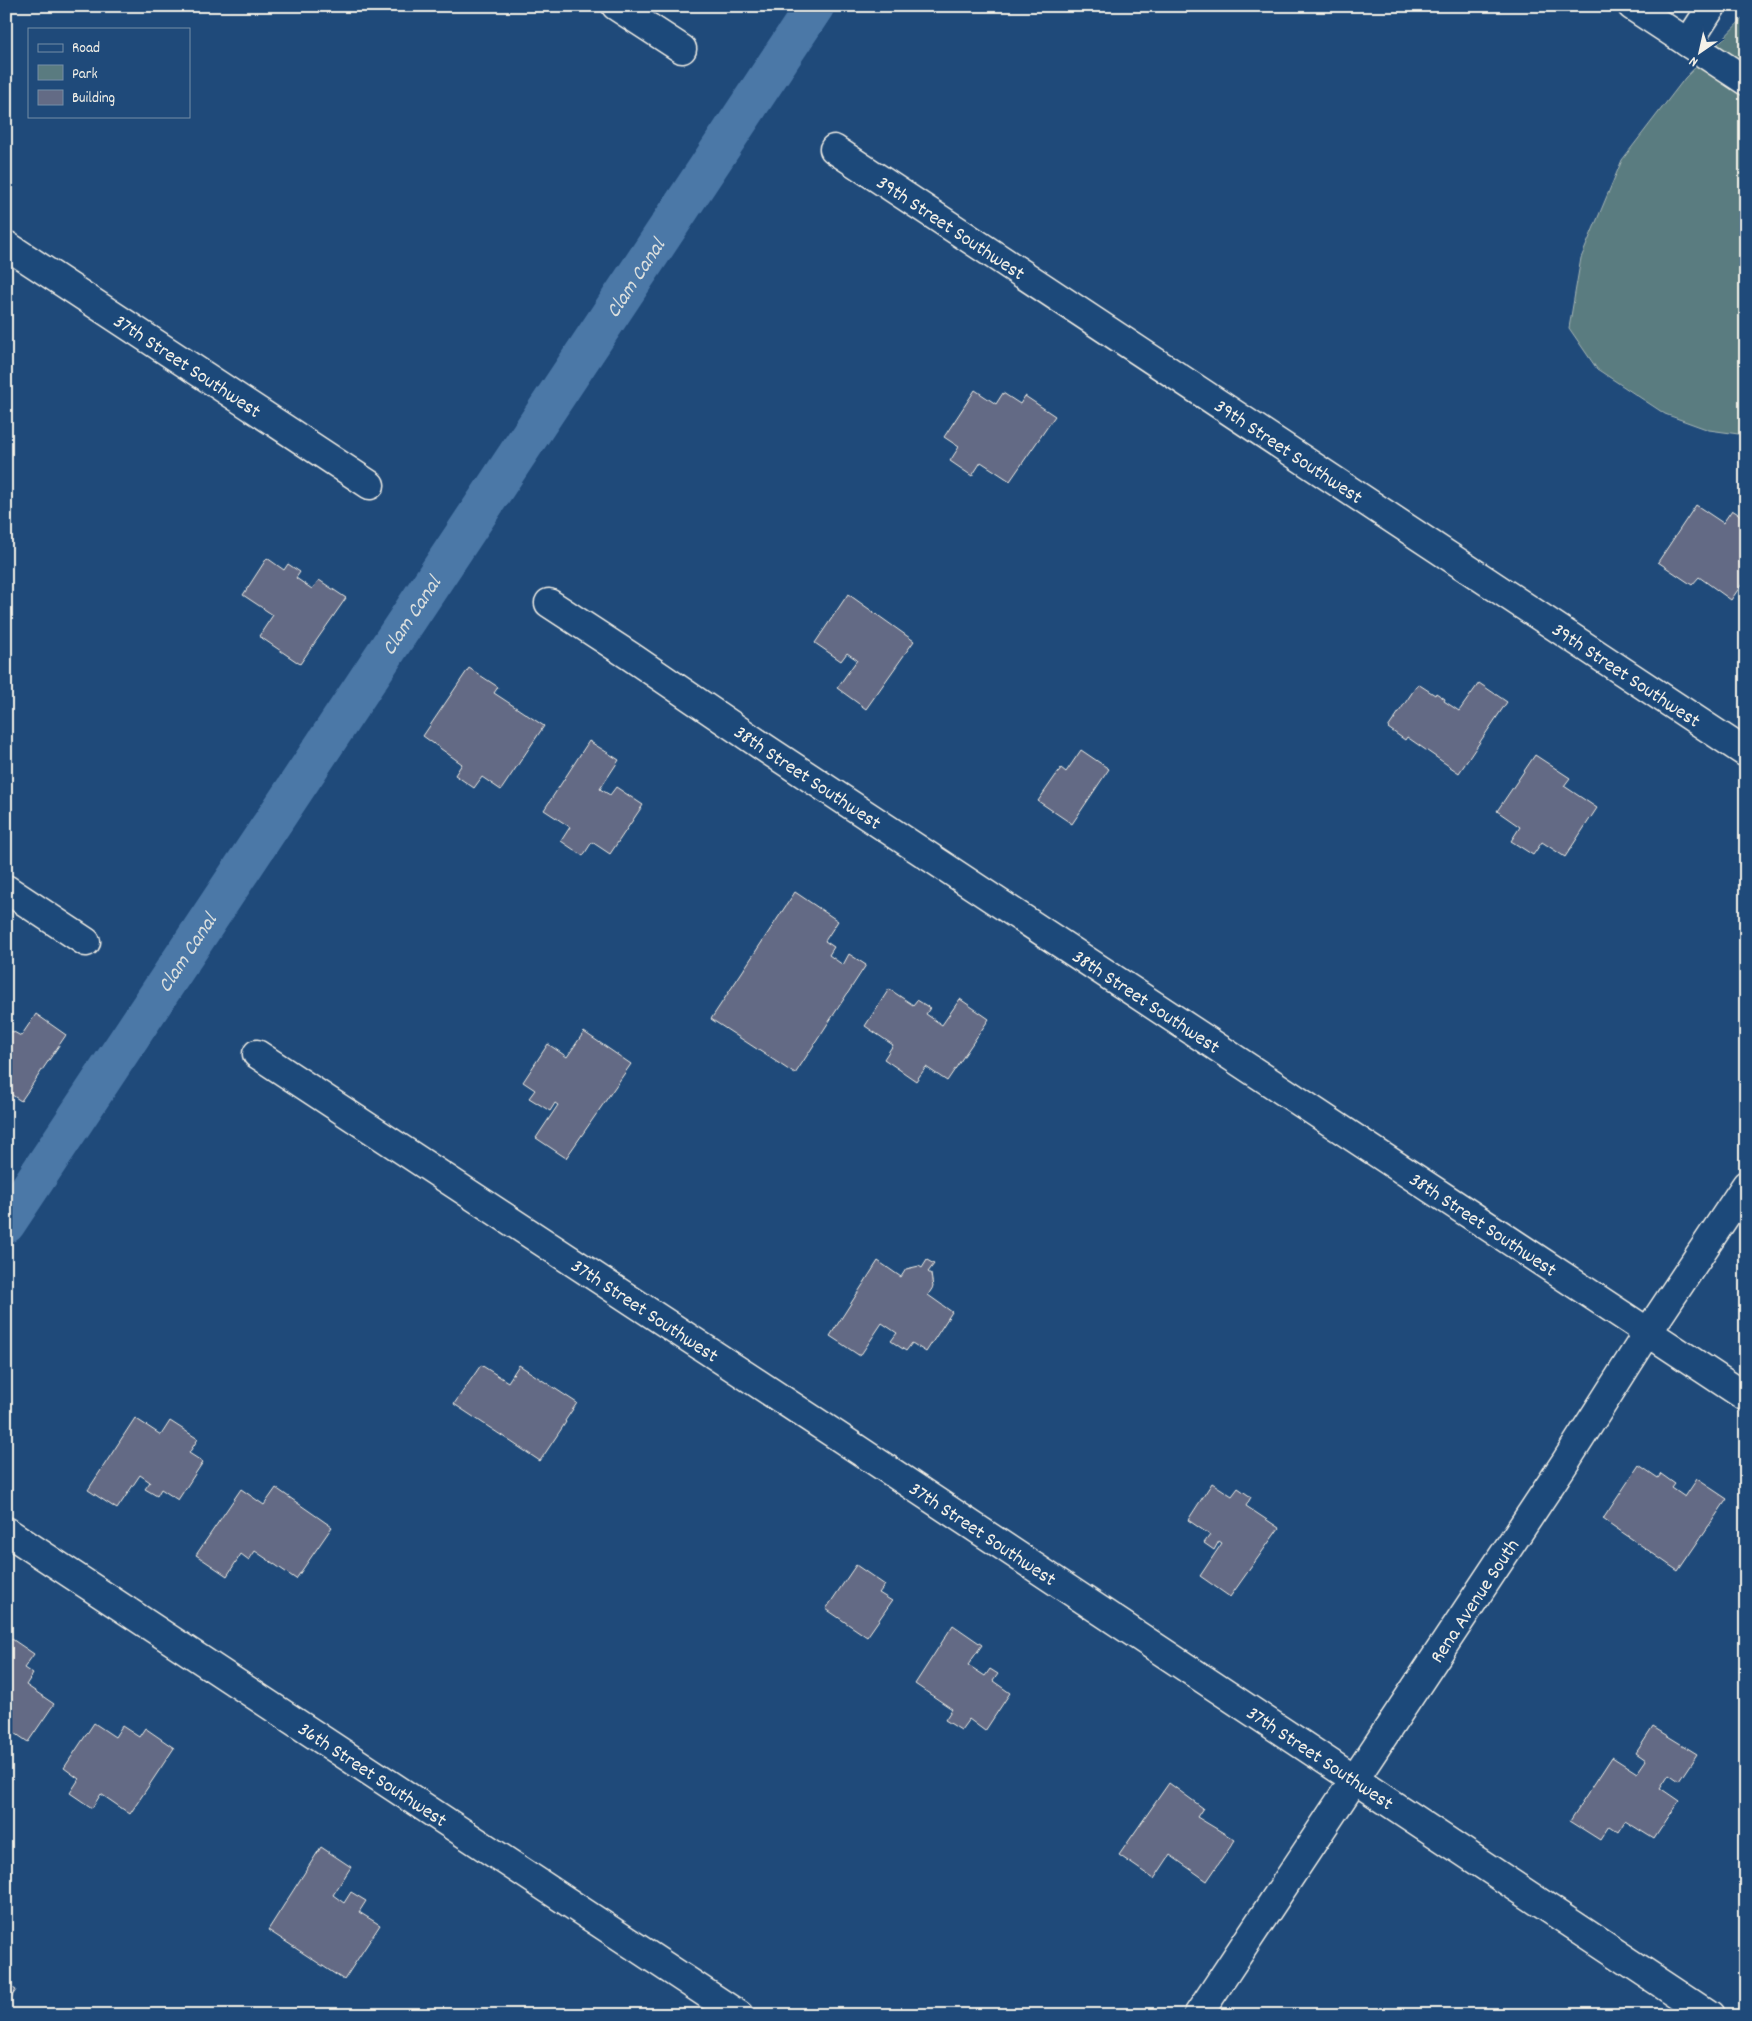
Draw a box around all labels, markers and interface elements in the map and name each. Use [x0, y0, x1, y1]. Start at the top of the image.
legend [28, 28, 190, 118]
north arrow [1674, 28, 1724, 78]
text: Road [72, 38, 100, 60]
text: N [1685, 51, 1702, 71]
text: Park [72, 64, 98, 86]
text: Building [72, 88, 115, 110]
street label: 39th Street Southwest [870, 170, 1030, 289]
water label: Clam Canal [600, 232, 675, 325]
street label: 37th Street Southwest [107, 309, 266, 426]
street label: 39th Street Southwest [1208, 394, 1367, 512]
water label: Clam Canal [376, 570, 451, 662]
street label: 39th Street Southwest [1545, 617, 1705, 736]
street label: 38th Street Southwest [727, 720, 886, 838]
water label: Clam Canal [152, 907, 227, 1000]
street label: 38th Street Southwest [1066, 944, 1225, 1062]
street label: 38th Street Southwest [1403, 1167, 1561, 1285]
street label: 37th Street Southwest [565, 1253, 723, 1371]
street label: 37th Street Southwest [903, 1476, 1061, 1594]
street label: Rena Avenue South [1425, 1534, 1528, 1670]
street label: 37th Street Southwest [1240, 1700, 1398, 1819]
street label: 36th Street Southwest [291, 1716, 452, 1835]

